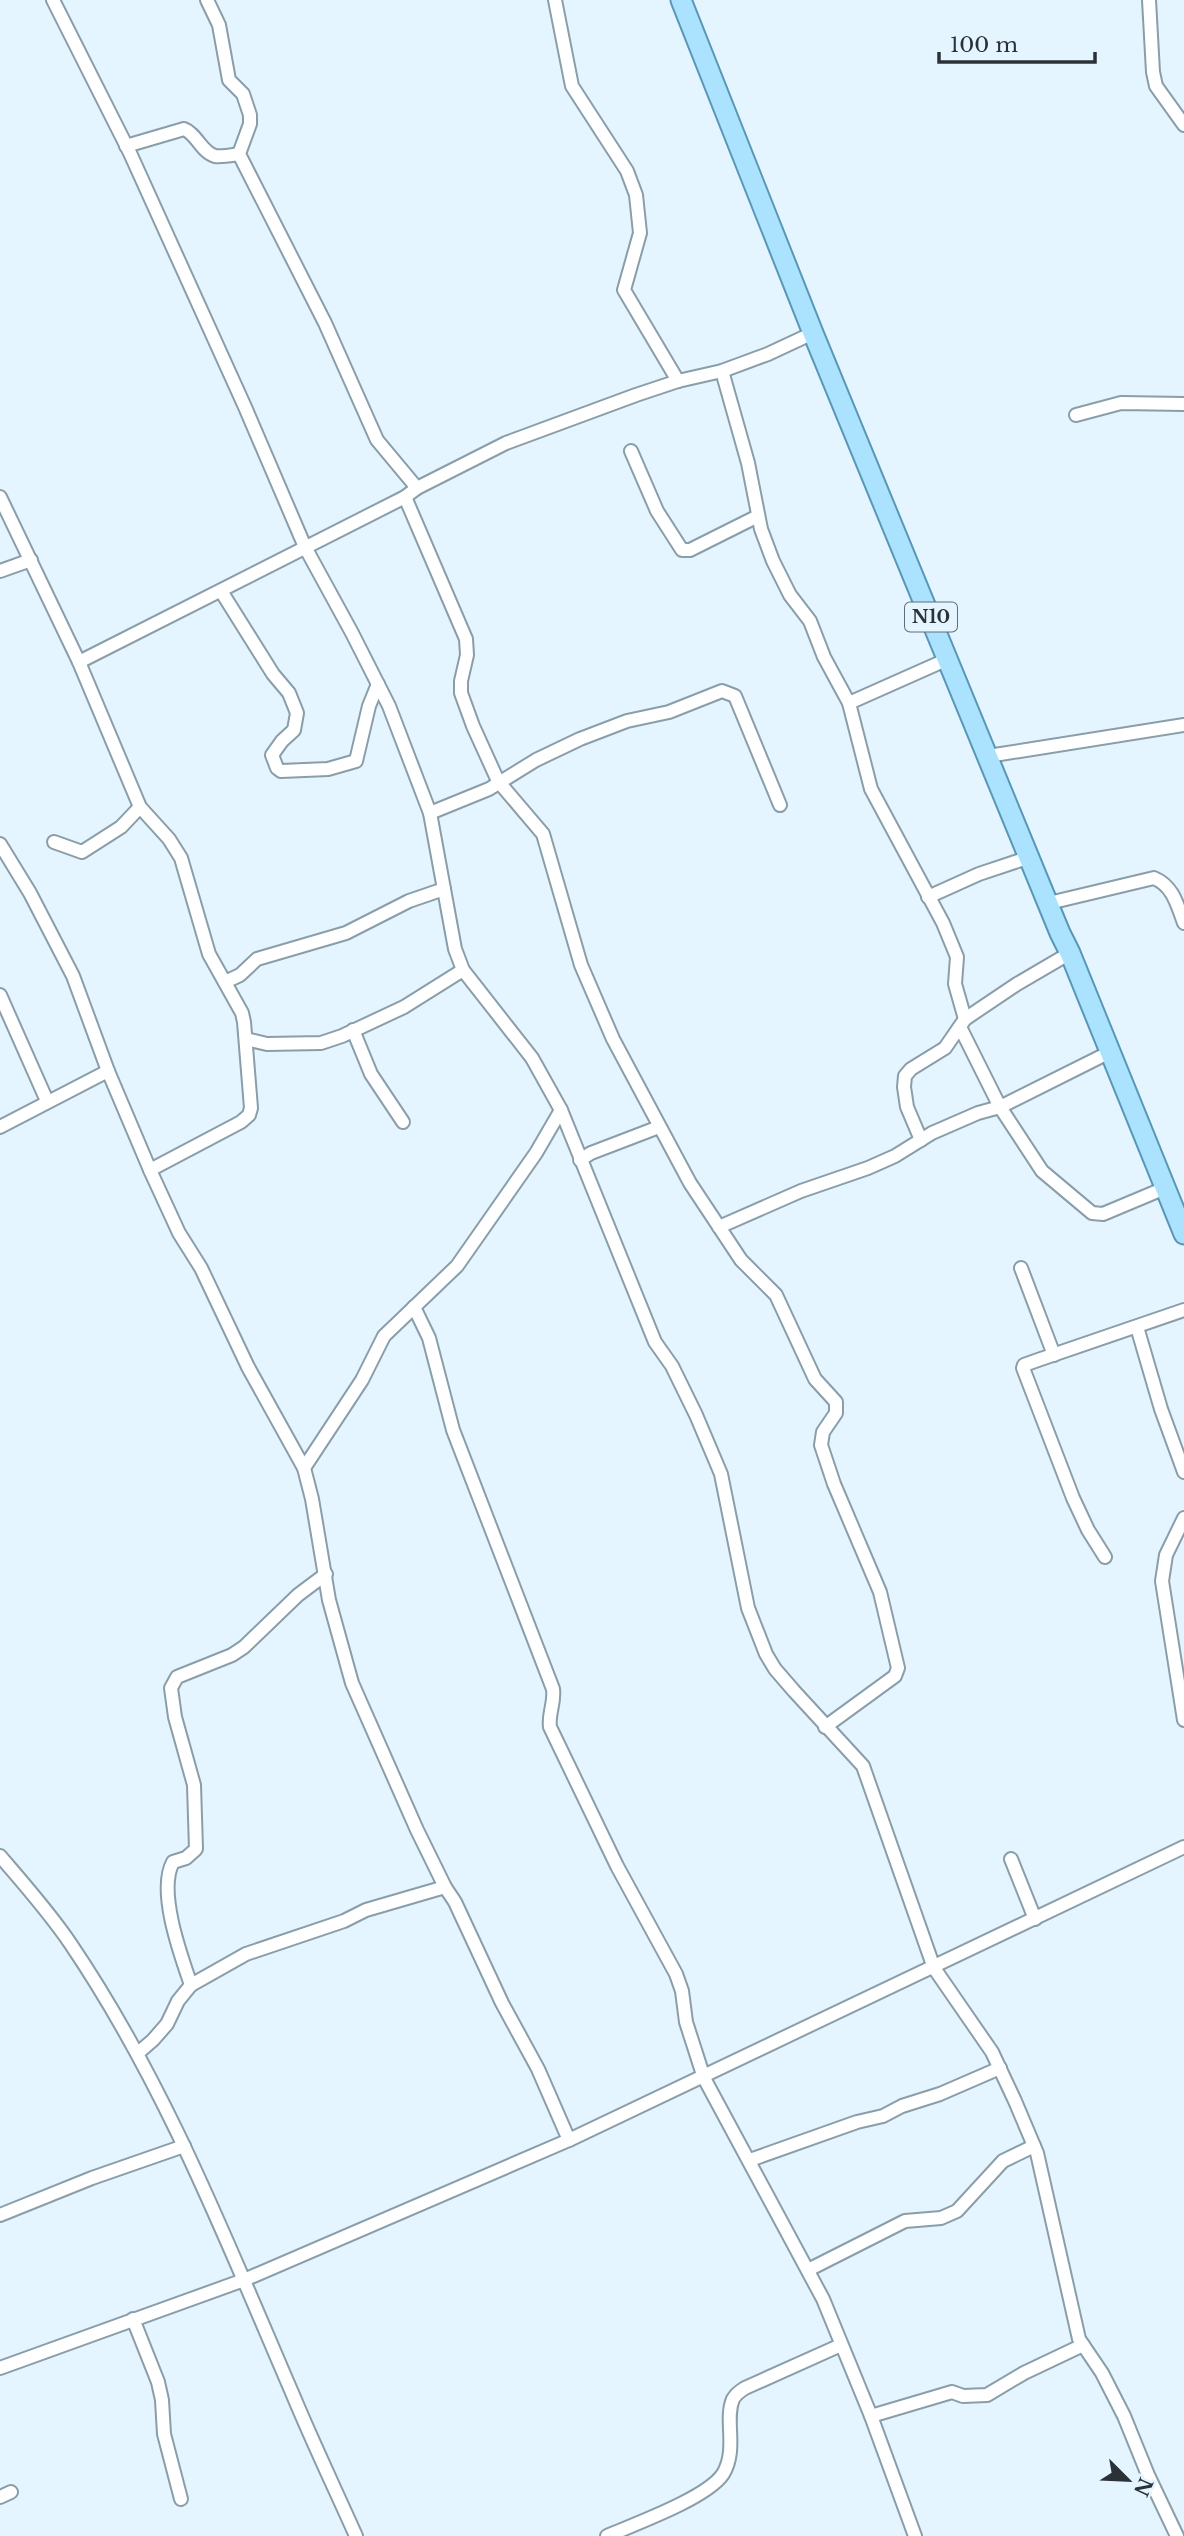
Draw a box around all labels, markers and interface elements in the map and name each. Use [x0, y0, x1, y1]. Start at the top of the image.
scale bar [939, 21, 1095, 65]
text: 100 m [950, 32, 1018, 58]
road number: N10 [905, 602, 957, 632]
north arrow [1093, 2445, 1163, 2515]
text: N [1129, 2474, 1157, 2500]

